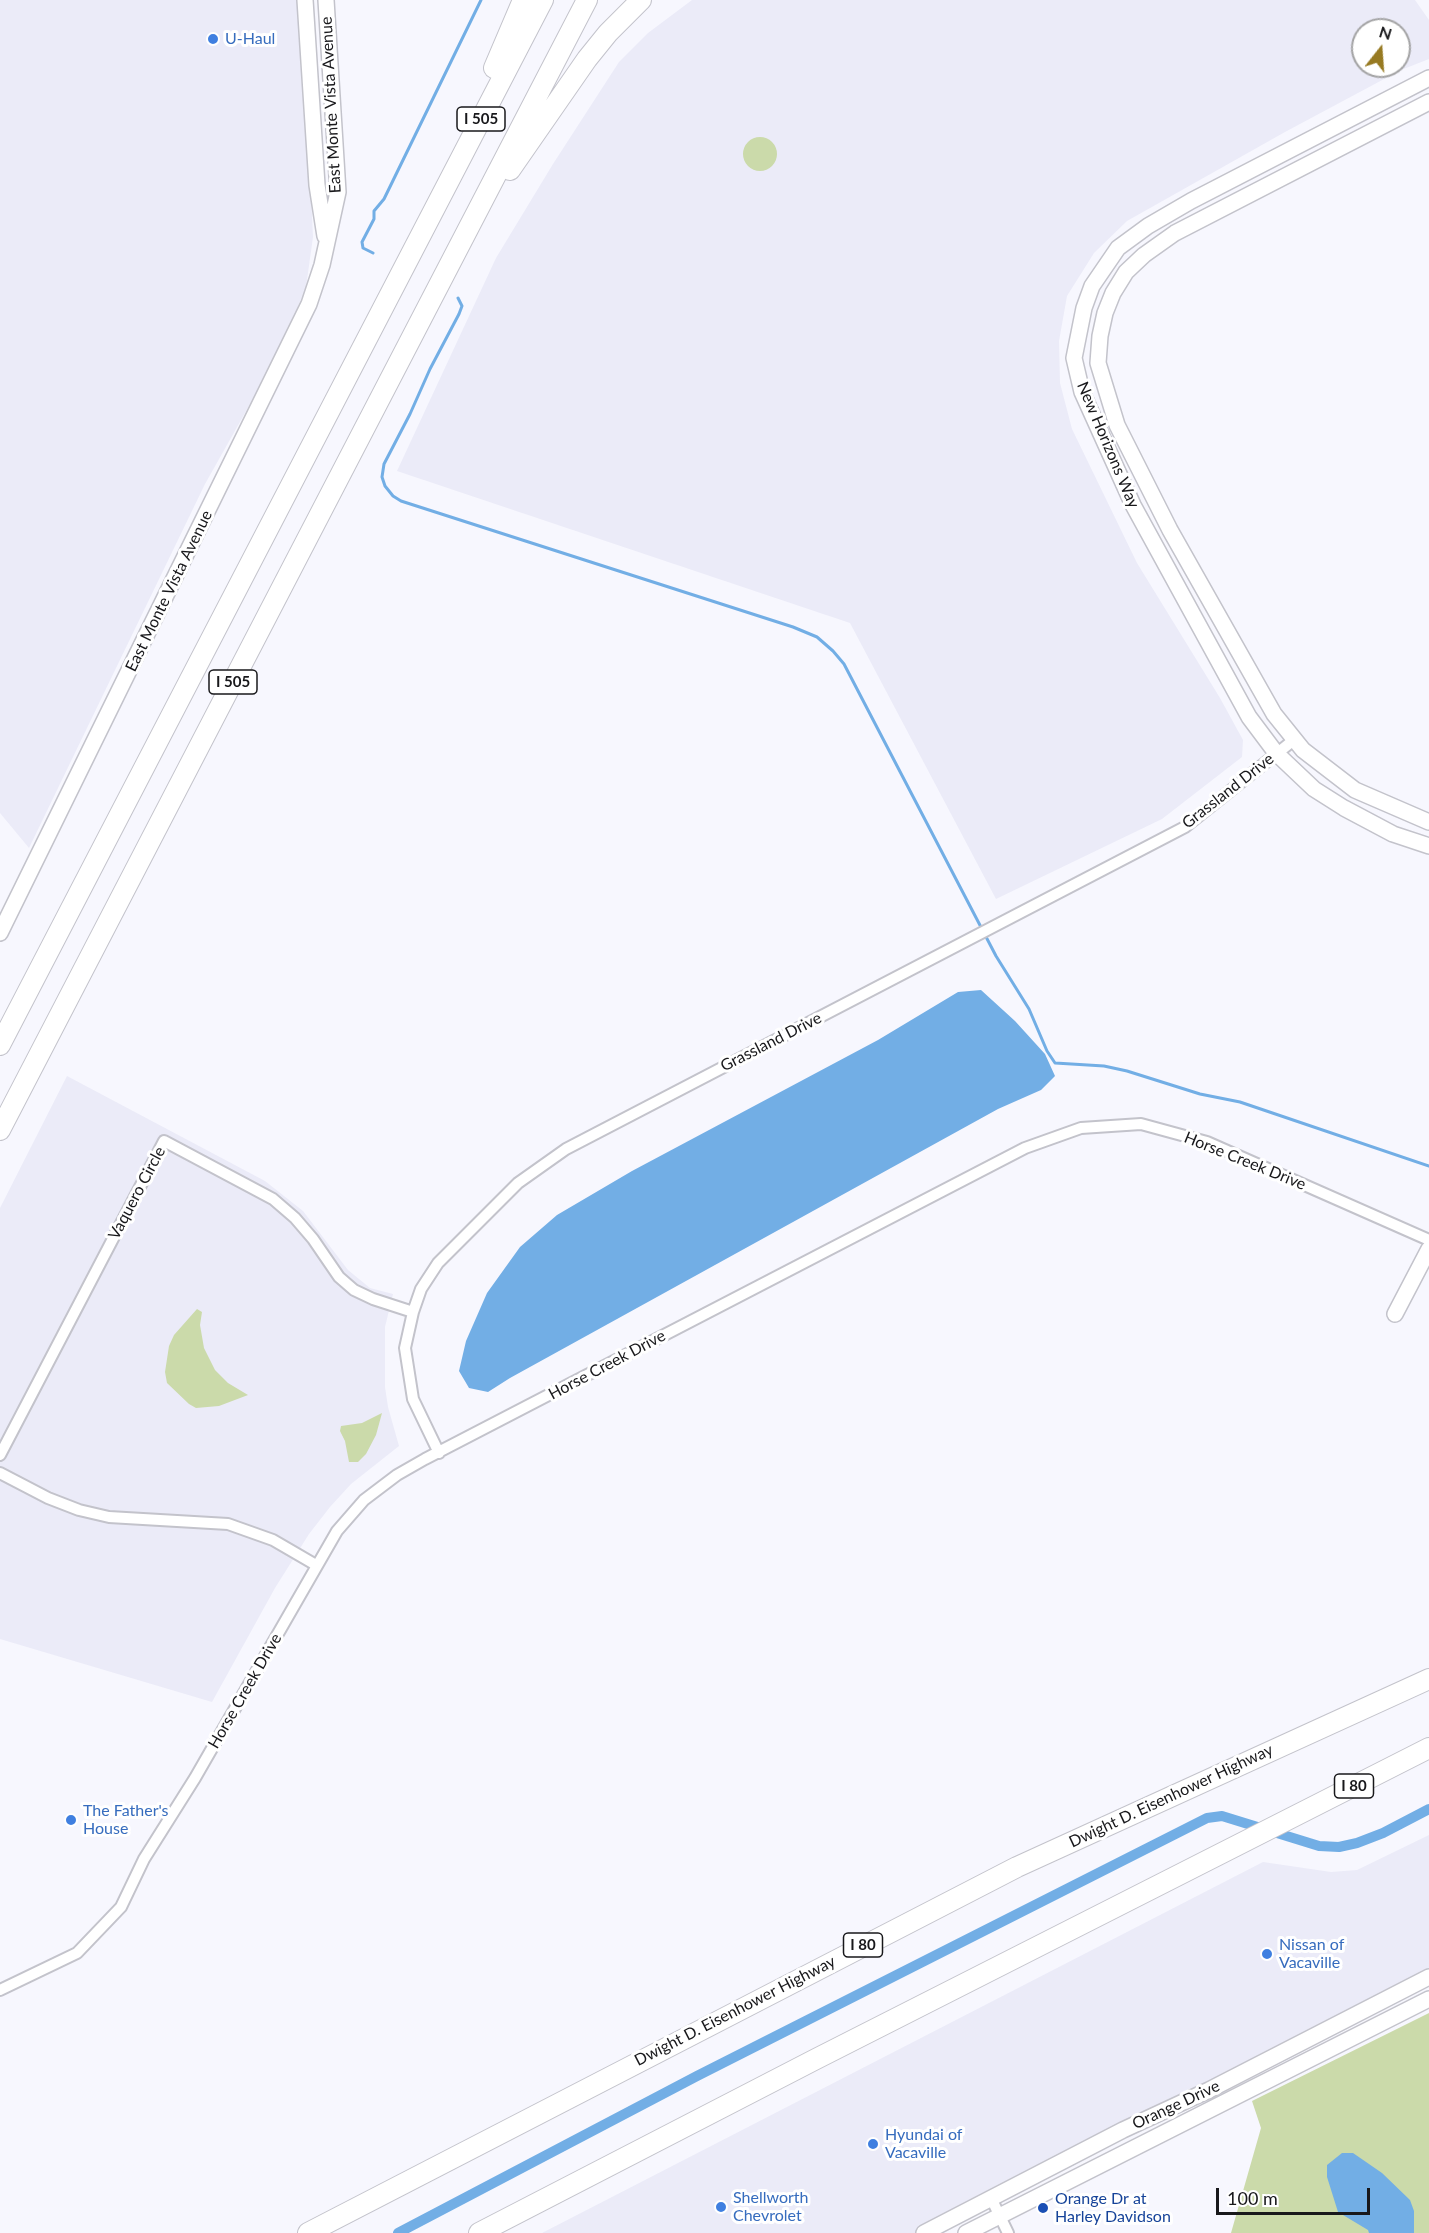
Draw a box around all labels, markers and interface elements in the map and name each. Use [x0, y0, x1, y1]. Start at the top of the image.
street label: East Monte Vista Avenue [317, 16, 345, 194]
north arrow [1351, 18, 1411, 78]
text: N [1377, 21, 1394, 43]
place label: U-Haul [225, 29, 275, 49]
marker: U-Haul [206, 32, 220, 46]
road number: I 505 [457, 107, 505, 131]
street label: New Horizons Way [1073, 379, 1143, 511]
street label: East Monte Vista Avenue [122, 507, 216, 675]
road number: I 505 [209, 670, 257, 694]
street label: Grassland Drive [1178, 749, 1278, 833]
street label: Grassland Drive [717, 1008, 825, 1076]
street label: Horse Creek Drive [1181, 1128, 1309, 1194]
street label: Vaquero Circle [104, 1143, 170, 1243]
street label: Horse Creek Drive [545, 1326, 669, 1404]
street label: Horse Creek Drive [204, 1630, 286, 1752]
street label: Dwight D. Eisenhower Highway [1066, 1740, 1276, 1852]
road number: I 80 [1334, 1774, 1374, 1798]
place label: The Father's House [83, 1801, 169, 1839]
marker: The Father's House [64, 1813, 78, 1827]
road number: I 80 [844, 1933, 882, 1957]
place label: Nissan of Vacaville [1279, 1935, 1344, 1973]
marker: Nissan of Vacaville [1260, 1947, 1274, 1961]
street label: Dwight D. Eisenhower Highway [631, 1952, 839, 2070]
street label: Orange Drive [1129, 2076, 1223, 2134]
place label: Hyundai of Vacaville [885, 2125, 962, 2163]
marker: Hyundai of Vacaville [866, 2137, 880, 2151]
scale bar [1219, 2176, 1374, 2214]
text: 100 m [1227, 2187, 1278, 2209]
place label: Shellworth Chevrolet [733, 2188, 808, 2226]
place label: Orange Dr at Harley Davidson [1055, 2189, 1171, 2227]
marker: Shellworth Chevrolet [714, 2200, 728, 2214]
marker: Orange Dr at Harley Davidson [1036, 2201, 1050, 2215]

